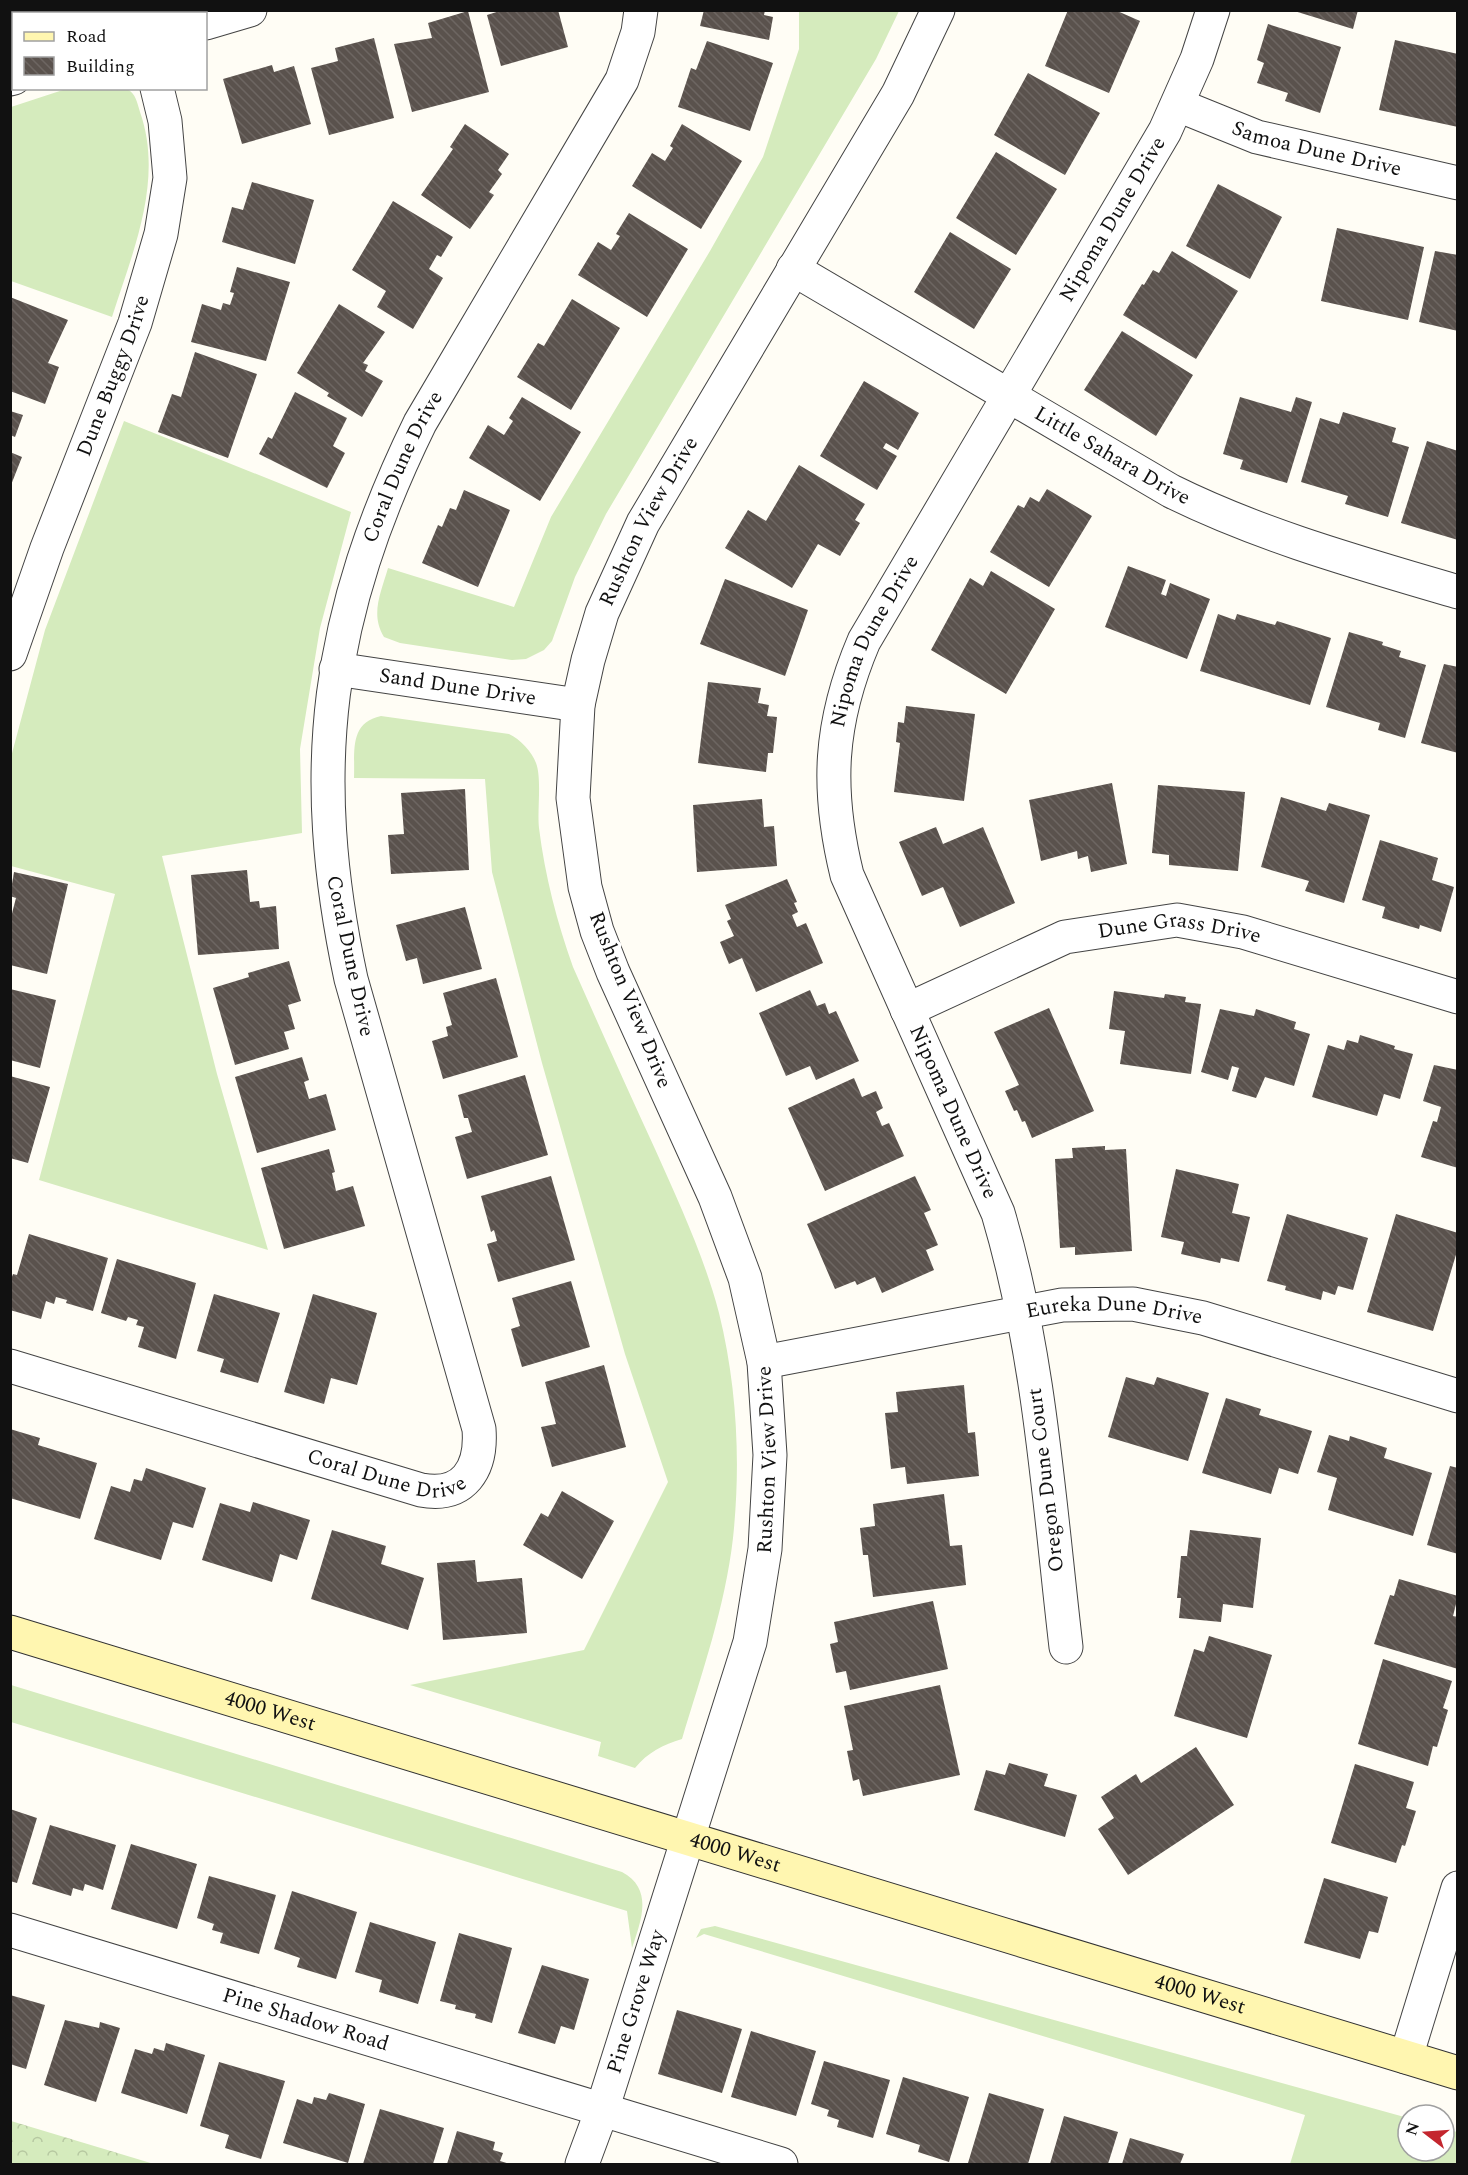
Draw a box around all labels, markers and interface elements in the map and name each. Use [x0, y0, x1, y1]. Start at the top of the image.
legend [12, 12, 207, 90]
text: Road [66, 23, 107, 50]
text: Building [66, 53, 135, 80]
street label: Samoa Dune Drive [1227, 112, 1405, 186]
street label: Nipoma Dune Drive [1051, 131, 1174, 308]
street label: Dune Buggy Drive [68, 291, 158, 461]
street label: Coral Dune Drive [355, 385, 451, 547]
street label: Little Sahara Drive [1028, 398, 1196, 514]
street label: Rushton View Drive [591, 431, 707, 612]
street label: Nipoma Dune Drive [822, 549, 927, 730]
street label: Sand Dune Drive [377, 660, 538, 715]
street label: Coral Dune Drive [317, 873, 383, 1039]
street label: Dune Grass Drive [1095, 904, 1265, 953]
street label: Rushton View Drive [580, 907, 680, 1093]
street label: Nipoma Dune Drive [900, 1020, 1006, 1204]
street label: Eureka Dune Drive [1023, 1288, 1205, 1334]
street label: Rushton View Drive [748, 1365, 786, 1555]
street label: Oregon Dune Court [1019, 1386, 1073, 1574]
street label: Coral Dune Drive [303, 1441, 473, 1507]
street label: 4000 West [221, 1682, 320, 1740]
street label: 4000 West [686, 1824, 785, 1882]
street label: Pine Grove Way [598, 1925, 674, 2078]
street label: 4000 West [1150, 1965, 1250, 2023]
street label: Pine Shadow Road [218, 1979, 393, 2060]
north arrow [1396, 2103, 1456, 2163]
text: N [1399, 2119, 1426, 2139]

